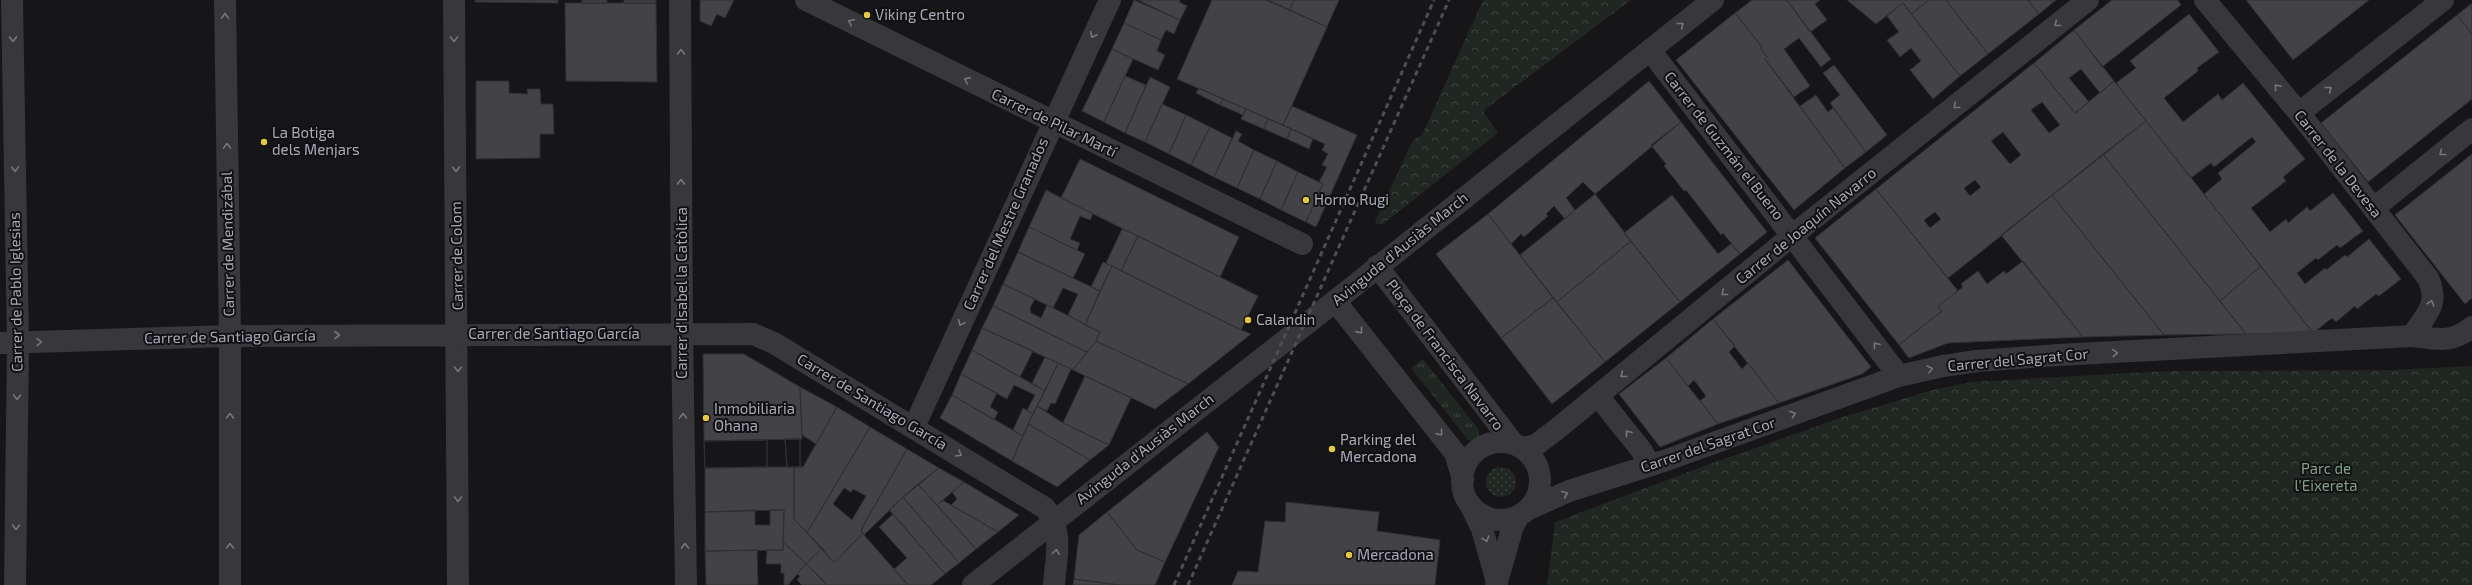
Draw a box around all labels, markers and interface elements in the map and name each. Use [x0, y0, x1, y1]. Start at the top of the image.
place label: Viking Centro [875, 5, 965, 23]
marker: Viking Centro [862, 10, 872, 20]
one-way arrow [221, 13, 229, 19]
one-way arrow [848, 19, 855, 27]
one-way arrow [2055, 20, 2062, 27]
one-way arrow [1676, 23, 1683, 30]
one-way arrow [1090, 31, 1098, 39]
one-way arrow [9, 36, 17, 42]
one-way arrow [450, 36, 458, 42]
one-way arrow [677, 49, 685, 55]
street label: Carrer de Guzmán el Bueno [1661, 68, 1788, 223]
one-way arrow [964, 77, 972, 85]
street label: Carrer de Pilar Martí [989, 84, 1121, 161]
one-way arrow [2275, 85, 2282, 92]
one-way arrow [2325, 87, 2332, 94]
one-way arrow [1953, 101, 1960, 108]
street label: Carrer de la Devesa [2291, 106, 2386, 221]
place label: La Botiga dels Menjars [272, 123, 360, 159]
street label: Carrer del Mestre Granados [959, 135, 1051, 313]
marker: La Botiga dels Menjars [259, 137, 269, 147]
one-way arrow [223, 143, 231, 149]
one-way arrow [2439, 149, 2446, 156]
street label: Carrer de Joaquín Navarro [1732, 163, 1879, 287]
one-way arrow [11, 166, 19, 172]
one-way arrow [452, 166, 460, 172]
street label: Carrer de Mendizábal [217, 171, 237, 317]
one-way arrow [677, 179, 685, 185]
street label: Avinguda d'Ausiàs March [1328, 188, 1471, 309]
place label: Horno Rugi [1314, 190, 1389, 208]
marker: Horno Rugi [1301, 195, 1311, 205]
street label: Carrer de Colom [446, 201, 466, 311]
street label: Carrer d'Isabel la Catòlica [672, 207, 690, 379]
street label: Carrer de Pablo Iglesias [5, 212, 25, 372]
street label: Plaça de Francisca Navarro [1382, 275, 1508, 434]
one-way arrow [1721, 288, 1728, 295]
one-way arrow [2426, 299, 2435, 306]
place label: Calandin [1256, 310, 1315, 328]
marker: Calandin [1243, 315, 1253, 325]
one-way arrow [958, 319, 966, 327]
street label: Carrer de Santiago García [468, 324, 640, 342]
street label: Carrer de Santiago García [144, 326, 316, 346]
one-way arrow [1355, 327, 1362, 334]
one-way arrow [334, 331, 340, 339]
one-way arrow [36, 338, 42, 347]
one-way arrow [1874, 343, 1881, 350]
street label: Carrer del Sagrat Cor [1947, 344, 2089, 374]
street label: Carrer de Santiago García [794, 349, 951, 453]
one-way arrow [2112, 349, 2118, 357]
one-way arrow [1926, 365, 1933, 374]
one-way arrow [454, 366, 462, 372]
one-way arrow [1620, 370, 1628, 377]
street label: Avinguda d'Ausiàs March [1072, 389, 1217, 507]
one-way arrow [13, 394, 21, 400]
place label: Inmobiliaria Ohana [714, 399, 795, 434]
one-way arrow [1790, 411, 1797, 419]
one-way arrow [226, 413, 234, 419]
one-way arrow [679, 413, 687, 419]
marker: Inmobiliaria Ohana [701, 413, 711, 423]
street label: Carrer del Sagrat Cor [1638, 413, 1777, 476]
one-way arrow [1435, 429, 1442, 436]
place label: Parking del Mercadona [1340, 430, 1417, 465]
one-way arrow [1625, 431, 1632, 438]
marker: Parking del Mercadona [1327, 444, 1337, 454]
one-way arrow [955, 450, 962, 457]
park label: Parc de l'Eixereta [2294, 459, 2358, 494]
one-way arrow [1561, 490, 1568, 498]
one-way arrow [454, 496, 462, 502]
one-way arrow [12, 524, 20, 530]
one-way arrow [1481, 535, 1490, 542]
one-way arrow [226, 543, 234, 549]
one-way arrow [681, 543, 689, 549]
place label: Mercadona [1357, 545, 1434, 563]
one-way arrow [1052, 549, 1061, 555]
marker: Mercadona [1344, 550, 1354, 560]

